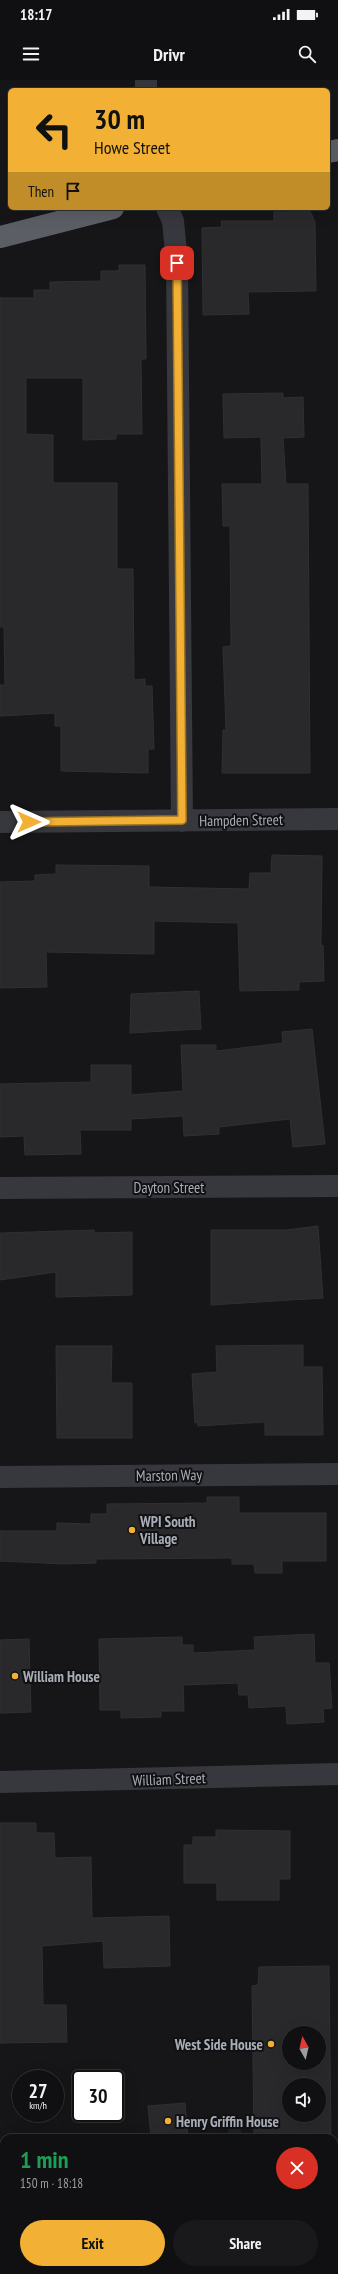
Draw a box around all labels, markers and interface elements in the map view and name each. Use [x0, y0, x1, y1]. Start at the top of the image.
text: 18:17 [20, 5, 52, 24]
icon: menu [20, 43, 42, 65]
text: Drivr [153, 43, 185, 66]
icon: search [296, 43, 318, 65]
text: 30 m [94, 100, 145, 137]
icon: left [28, 104, 80, 156]
text: Howe Street [94, 136, 170, 159]
icon: arrive [62, 180, 84, 202]
text: Then [28, 182, 54, 201]
pin [160, 246, 194, 280]
icon: arrive [166, 252, 188, 274]
position arrow [8, 801, 50, 843]
street label: Hampden Street [199, 810, 283, 830]
street label: Dayton Street [134, 1178, 204, 1197]
street label: Marston Way [136, 1465, 202, 1485]
place label: WPI South Village [139, 1512, 196, 1548]
marker: WPI South Village [127, 1525, 137, 1535]
place label: William House [22, 1667, 100, 1686]
marker: William House [10, 1671, 20, 1681]
street label: William Street [132, 1768, 206, 1790]
north arrow [282, 2026, 326, 2070]
map controls [282, 2026, 326, 2122]
place label: West Side House [174, 2035, 263, 2054]
marker: West Side House [266, 2039, 276, 2049]
speed limit sign: 30 [72, 2070, 124, 2122]
text: 27 [28, 2078, 48, 2104]
button: sound [282, 2078, 326, 2122]
text: km/h [29, 2099, 47, 2112]
place label: Henry Griffin House [176, 2112, 279, 2131]
marker: Henry Griffin House [163, 2116, 173, 2126]
text: 1 min [20, 2144, 68, 2175]
button: close [276, 2147, 318, 2189]
text: 150 m · 18:18 [20, 2175, 83, 2192]
button: Exit [20, 2220, 165, 2266]
button: Share [173, 2220, 318, 2266]

